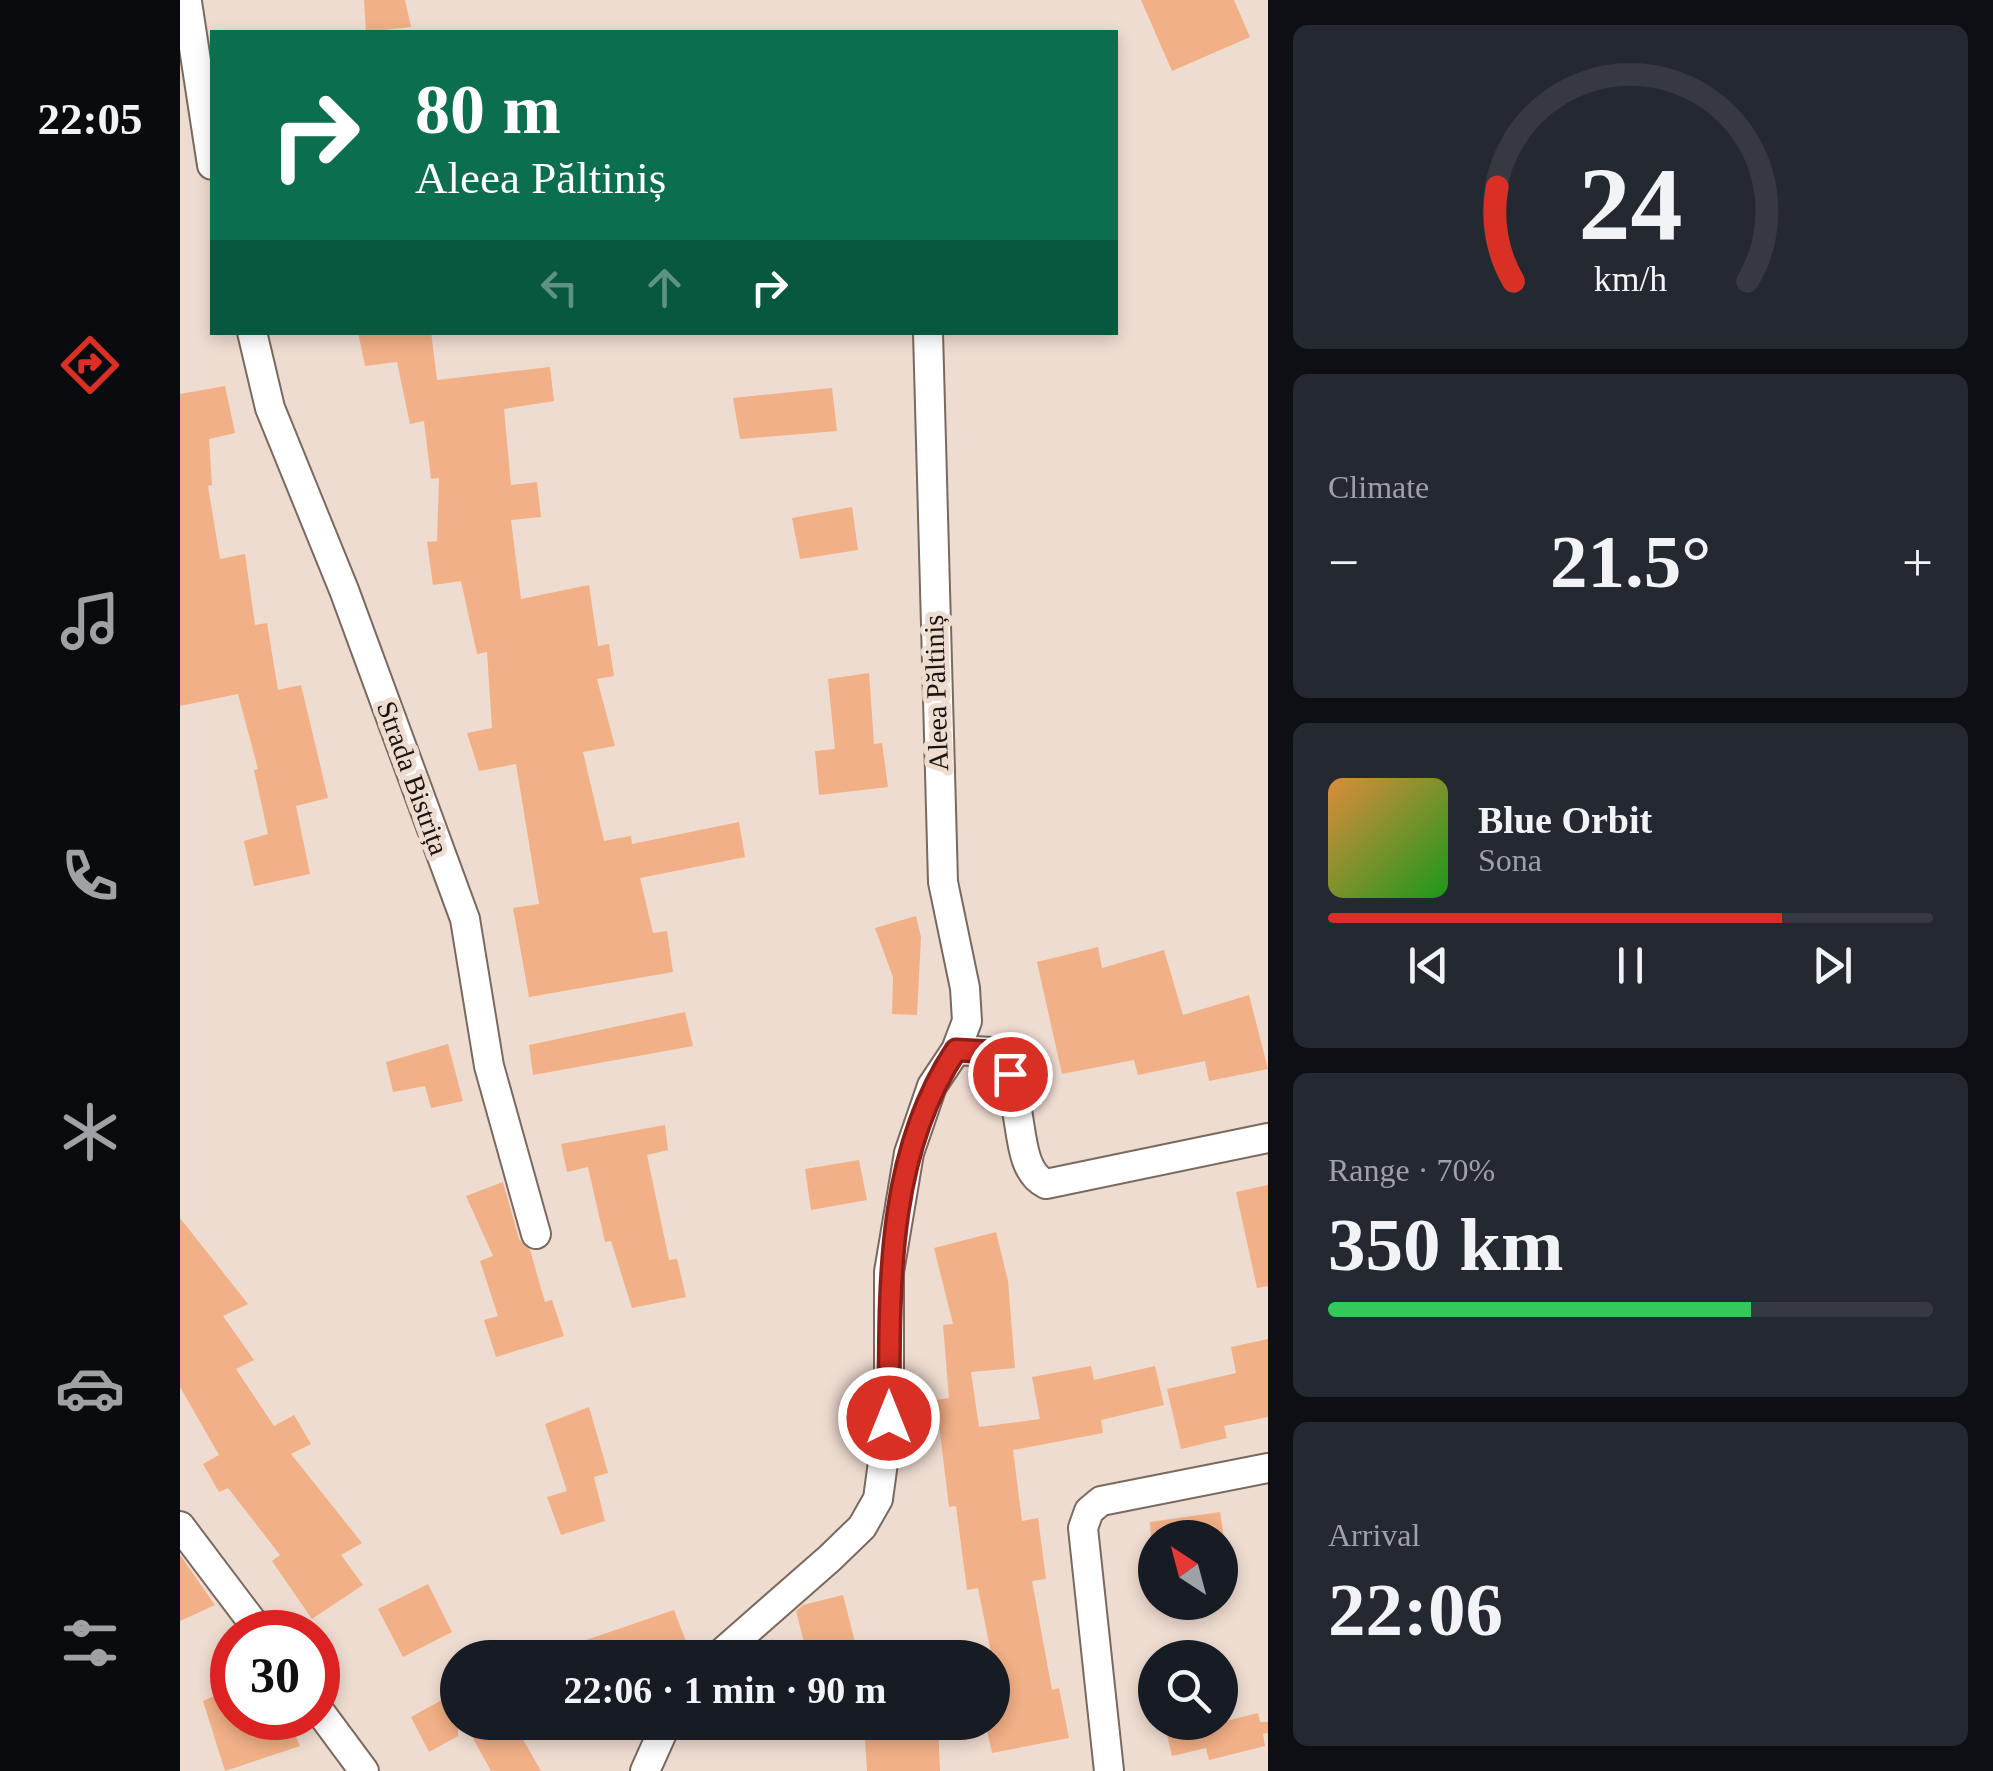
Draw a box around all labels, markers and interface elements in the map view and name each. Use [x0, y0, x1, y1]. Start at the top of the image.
icon: right [250, 70, 380, 200]
text: 80 m [415, 71, 561, 148]
text: 22:05 [38, 94, 143, 144]
text: 24 [1579, 146, 1683, 261]
text: Aleea Păltiniș [415, 153, 666, 203]
text: km/h [1594, 259, 1667, 299]
icon: left [532, 260, 587, 315]
icon: ahead [637, 260, 692, 315]
icon: right [742, 260, 797, 315]
icon: directions [55, 330, 125, 400]
text: Climate [1328, 469, 1429, 505]
text: 21.5° [1550, 520, 1711, 603]
text: − [1328, 532, 1359, 593]
text: + [1902, 532, 1933, 593]
icon: music [55, 586, 125, 656]
street label: Aleea Păltiniș [918, 614, 954, 772]
street label: Strada Bistrița [371, 697, 455, 859]
text: Blue Orbit [1478, 799, 1652, 841]
icon: phone [55, 841, 125, 911]
text: Sona [1478, 842, 1542, 878]
icon: previous [1401, 938, 1456, 993]
icon: pause [1603, 938, 1658, 993]
icon: next [1805, 938, 1860, 993]
pin [968, 1032, 1053, 1117]
icon: arrive [983, 1047, 1038, 1102]
icon: climate [55, 1097, 125, 1167]
text: Range · 70% [1328, 1152, 1495, 1188]
text: 350 km [1328, 1203, 1563, 1286]
icon: car [55, 1353, 125, 1423]
position arrow [837, 1366, 941, 1470]
text: Arrival [1328, 1517, 1420, 1553]
north arrow [1138, 1520, 1238, 1620]
map controls [1138, 1520, 1238, 1740]
text: 22:06 [1328, 1568, 1503, 1651]
icon: filters [55, 1608, 125, 1678]
speed limit sign: 30 [210, 1610, 340, 1740]
button: search [1138, 1640, 1238, 1740]
text: 22:06 · 1 min · 90 m [564, 1669, 887, 1711]

